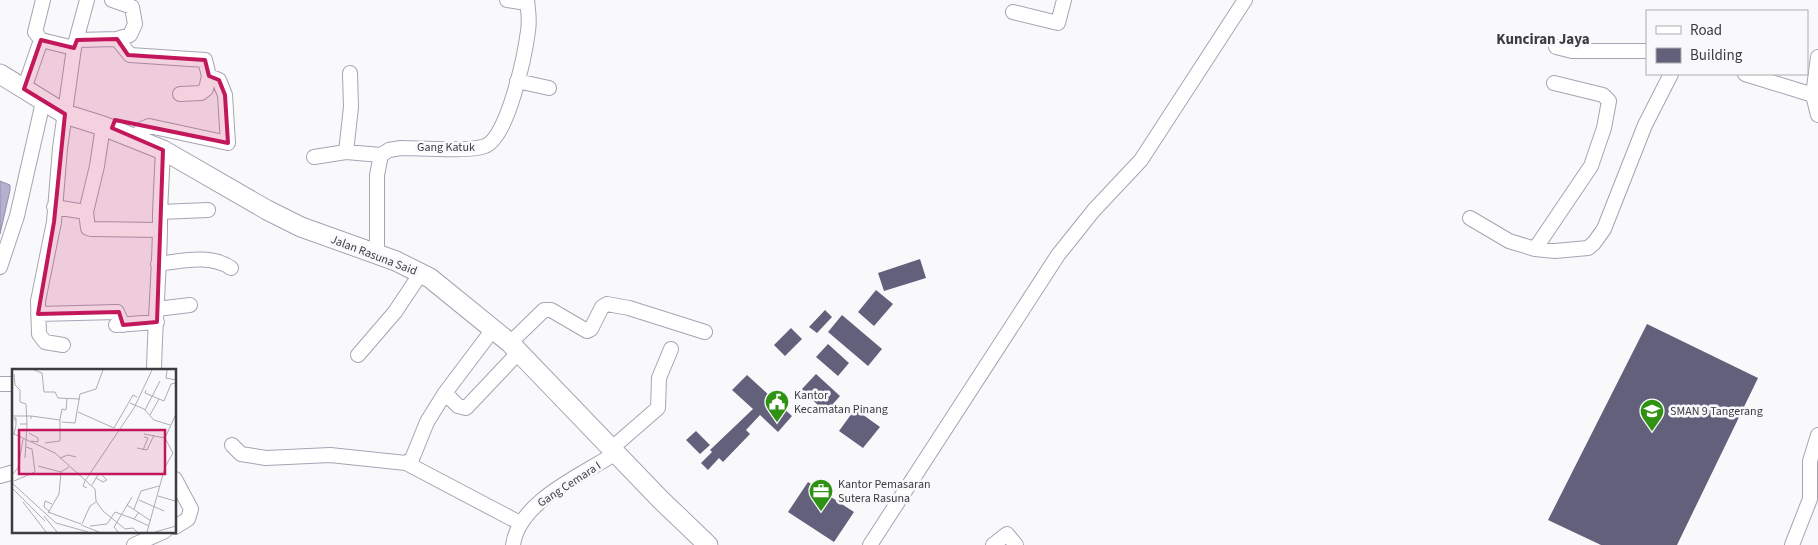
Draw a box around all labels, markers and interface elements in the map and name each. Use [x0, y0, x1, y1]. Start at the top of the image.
legend [1646, 10, 1808, 75]
text: Road [1690, 20, 1722, 41]
district label: Kunciran Jaya [1496, 29, 1590, 50]
text: Building [1690, 45, 1743, 66]
street label: Gang Katuk [417, 139, 475, 156]
street label: Jalan Rasuna Said [328, 231, 420, 280]
inset map [12, 369, 176, 532]
place label: Kantor Kecamatan Pinang [794, 387, 888, 418]
public building icon: Kantor Kecamatan Pinang [764, 389, 790, 423]
school or university icon: SMAN 9 Tangerang [1639, 398, 1665, 432]
place label: SMAN 9 Tangerang [1670, 403, 1763, 420]
street label: Gang Cemara I [534, 457, 604, 511]
place label: Kantor Pemasaran Sutera Rasuna [838, 476, 931, 507]
office icon: Kantor Pemasaran Sutera Rasuna [808, 478, 834, 512]

